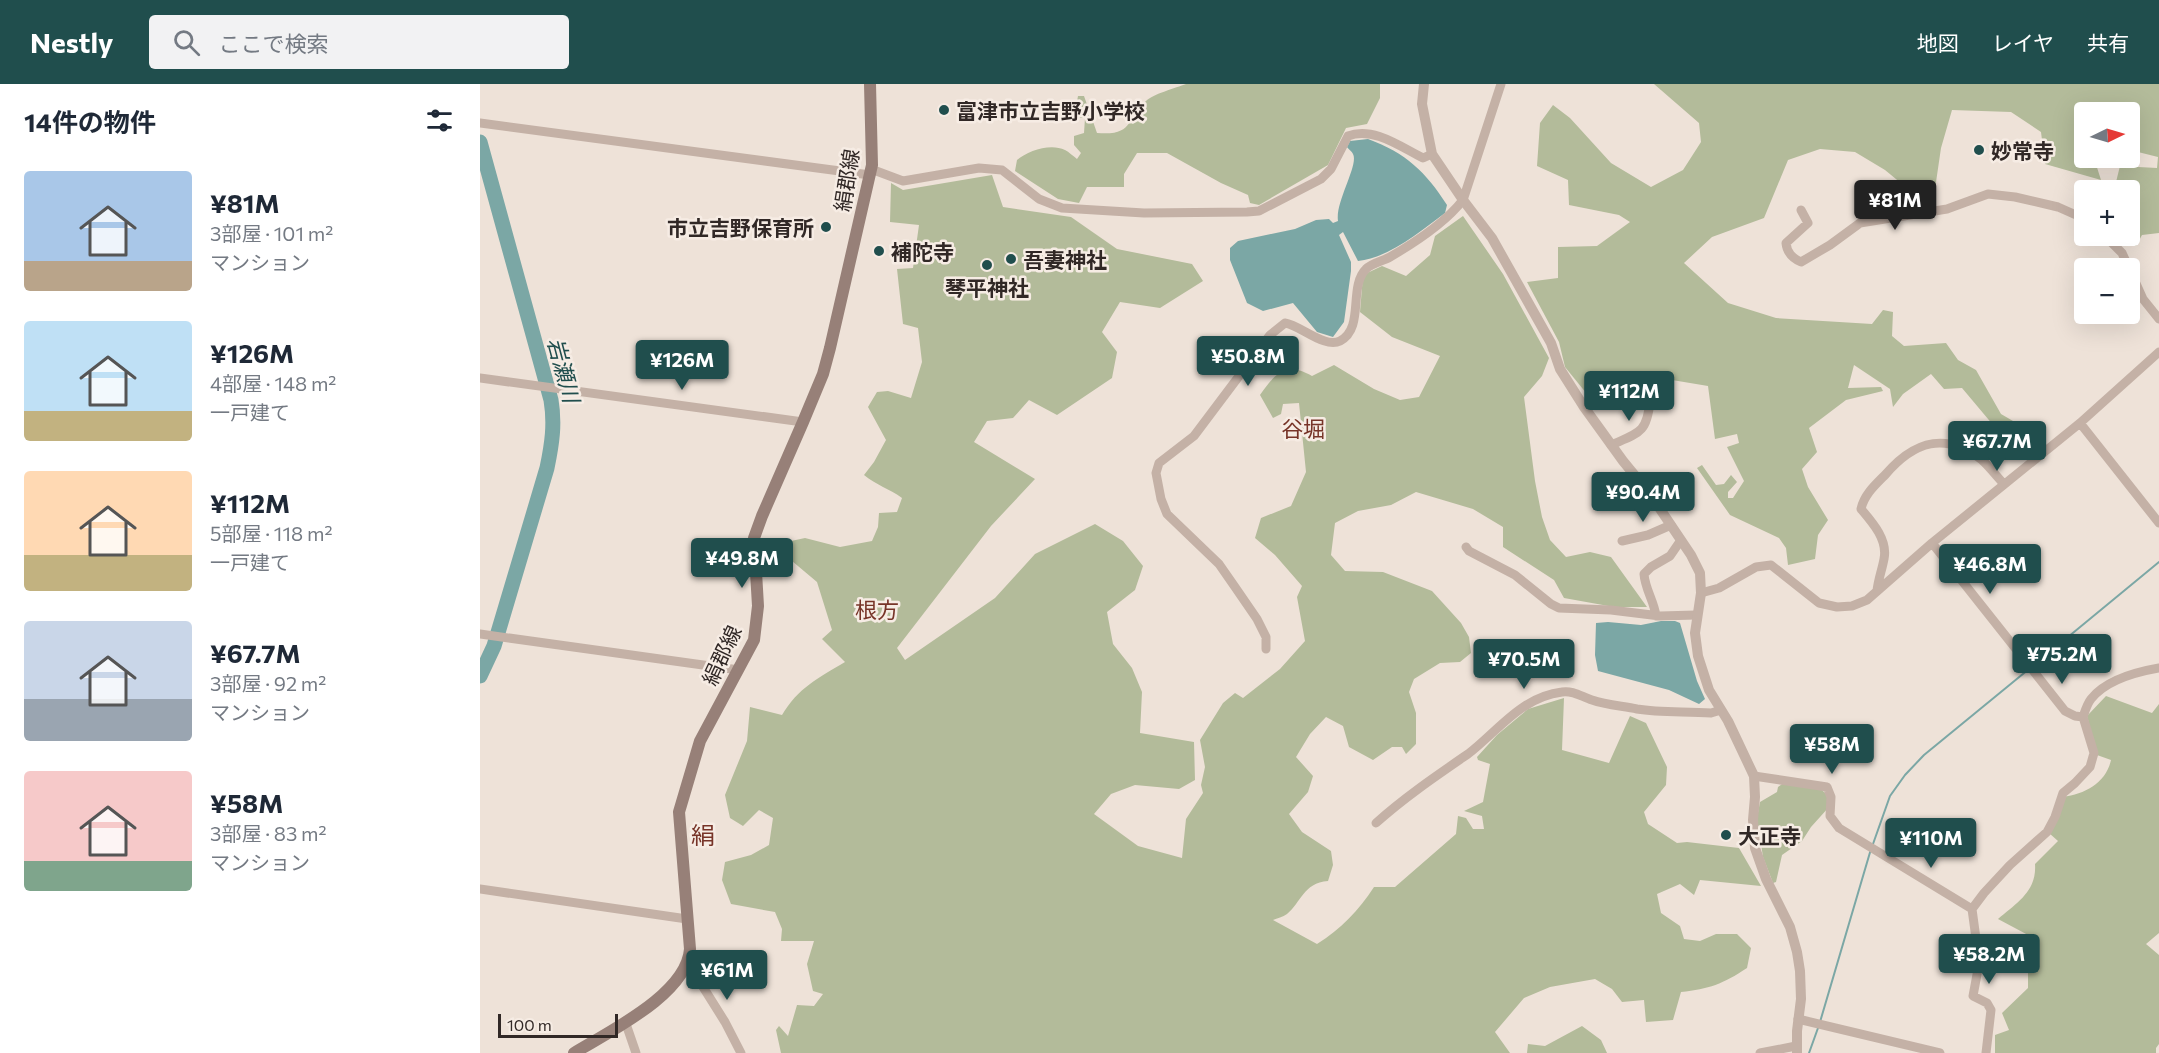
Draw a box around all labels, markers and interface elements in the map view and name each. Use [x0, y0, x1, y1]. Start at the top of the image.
search box [149, 15, 569, 69]
text: Nestly [30, 25, 113, 59]
icon: search [170, 26, 203, 59]
text: ここで検索 [218, 30, 328, 57]
text: 地図 [1917, 30, 1959, 55]
text: レイヤ [1992, 30, 2054, 55]
text: 共有 [2087, 30, 2129, 55]
place label: 富津市立吉野小学校 [956, 98, 1145, 123]
north arrow [2074, 102, 2140, 168]
map controls [2074, 102, 2140, 324]
marker: 富津市立吉野小学校 [937, 103, 951, 117]
icon: filters [423, 104, 456, 137]
text: 14件の物件 [24, 106, 156, 137]
place label: 妙常寺 [1991, 138, 2054, 163]
marker: 妙常寺 [1972, 143, 1986, 157]
street label: 絹郡線 [829, 147, 863, 213]
pin: ¥81M [1859, 180, 1931, 231]
button: + [2074, 180, 2140, 246]
text: ¥81M [210, 187, 280, 218]
text: ¥81M [1868, 187, 1922, 211]
icon: home [72, 195, 144, 267]
place label: 市立吉野保育所 [667, 215, 814, 240]
marker: 市立吉野保育所 [819, 220, 833, 234]
text: 3部屋 · 101 m² [210, 221, 333, 245]
place label: 補陀寺 [891, 239, 954, 264]
marker: 補陀寺 [872, 244, 886, 258]
place label: 吾妻神社 [1023, 247, 1107, 272]
text: マンション [210, 250, 310, 274]
marker: 吾妻神社 [1004, 252, 1018, 266]
marker: 琴平神社 [980, 258, 994, 272]
button: − [2074, 258, 2140, 324]
place label: 琴平神社 [945, 275, 1029, 300]
water label: 岩瀬川 [542, 335, 586, 407]
pin: ¥50.8M [1199, 336, 1297, 387]
text: ¥126M [210, 337, 294, 368]
pin: ¥126M [640, 340, 724, 391]
text: ¥50.8M [1211, 343, 1285, 367]
icon: home [72, 345, 144, 417]
text: ¥126M [650, 347, 714, 371]
text: 4部屋 · 148 m² [210, 371, 336, 395]
pin: ¥112M [1587, 371, 1671, 422]
text: ¥112M [1598, 378, 1660, 402]
text: 一戸建て [210, 400, 290, 424]
district label: 谷堀 [1281, 415, 1325, 442]
pin: ¥67.7M [1948, 421, 2046, 472]
text: ¥67.7M [1962, 428, 2032, 452]
pin: ¥90.4M [1594, 472, 1692, 523]
text: ¥90.4M [1606, 479, 1680, 503]
text: ¥112M [210, 487, 290, 518]
icon: home [72, 495, 144, 567]
text: 5部屋 · 118 m² [210, 521, 332, 545]
pin: ¥49.8M [693, 538, 791, 589]
pin: ¥46.8M [1941, 544, 2039, 595]
text: ¥49.8M [705, 545, 779, 569]
text: 一戸建て [210, 550, 290, 574]
text: ¥46.8M [1953, 551, 2027, 575]
district label: 根方 [855, 596, 899, 623]
street label: 絹郡線 [696, 621, 746, 689]
pin: ¥75.2M [2013, 634, 2111, 685]
text: ¥67.7M [210, 637, 301, 668]
pin: ¥70.5M [1475, 639, 1573, 690]
text: ¥75.2M [2026, 641, 2098, 665]
icon: home [72, 645, 144, 717]
text: ¥70.5M [1487, 646, 1561, 670]
text: 3部屋 · 92 m² [210, 671, 326, 695]
text: マンション [210, 700, 310, 724]
pin: ¥58M [1796, 724, 1868, 775]
text: ¥58M [1804, 731, 1860, 755]
text: ¥58M [210, 787, 283, 818]
icon: home [72, 795, 144, 867]
pin: ¥110M [1889, 818, 1973, 869]
district label: 絹 [691, 820, 715, 849]
text: 3部屋 · 83 m² [210, 821, 327, 845]
place label: 大正寺 [1738, 823, 1801, 848]
text: ¥110M [1899, 825, 1963, 849]
marker: 大正寺 [1719, 828, 1733, 842]
text: マンション [210, 850, 310, 874]
pin: ¥58.2M [1940, 934, 2038, 985]
text: ¥58.2M [1953, 941, 2025, 965]
pin: ¥61M [691, 950, 763, 1001]
text: ¥61M [700, 957, 754, 981]
scale bar [498, 1011, 618, 1038]
text: 100 m [507, 1015, 552, 1034]

